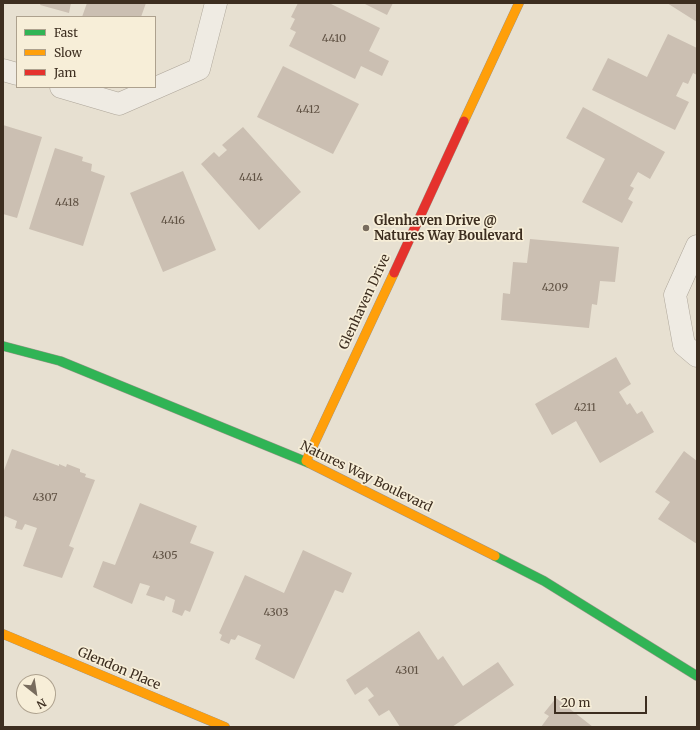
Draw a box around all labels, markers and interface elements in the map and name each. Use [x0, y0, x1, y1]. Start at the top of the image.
legend [16, 16, 156, 88]
text: Fast [54, 25, 78, 40]
house number: 4410 [322, 32, 346, 46]
text: Slow [54, 45, 82, 60]
text: Jam [54, 65, 76, 80]
house number: 4412 [296, 103, 320, 117]
house number: 4414 [239, 171, 263, 185]
house number: 4418 [55, 196, 79, 210]
place label: Glenhaven Drive @ Natures Way Boulevard [374, 213, 523, 244]
house number: 4416 [161, 214, 185, 228]
marker: Glenhaven Drive @ Natures Way Boulevard [361, 223, 371, 233]
street label: Glenhaven Drive [336, 252, 394, 352]
house number: 4209 [542, 281, 568, 295]
house number: 4211 [574, 401, 596, 415]
street label: Natures Way Boulevard [298, 438, 434, 516]
house number: 4307 [32, 491, 58, 505]
house number: 4305 [152, 549, 178, 563]
house number: 4303 [264, 606, 288, 620]
street label: Glendon Place [75, 645, 163, 693]
house number: 4301 [395, 664, 419, 678]
north arrow [16, 674, 56, 714]
scale bar [556, 688, 649, 714]
text: N [34, 695, 49, 712]
text: 20 m [561, 695, 590, 710]

